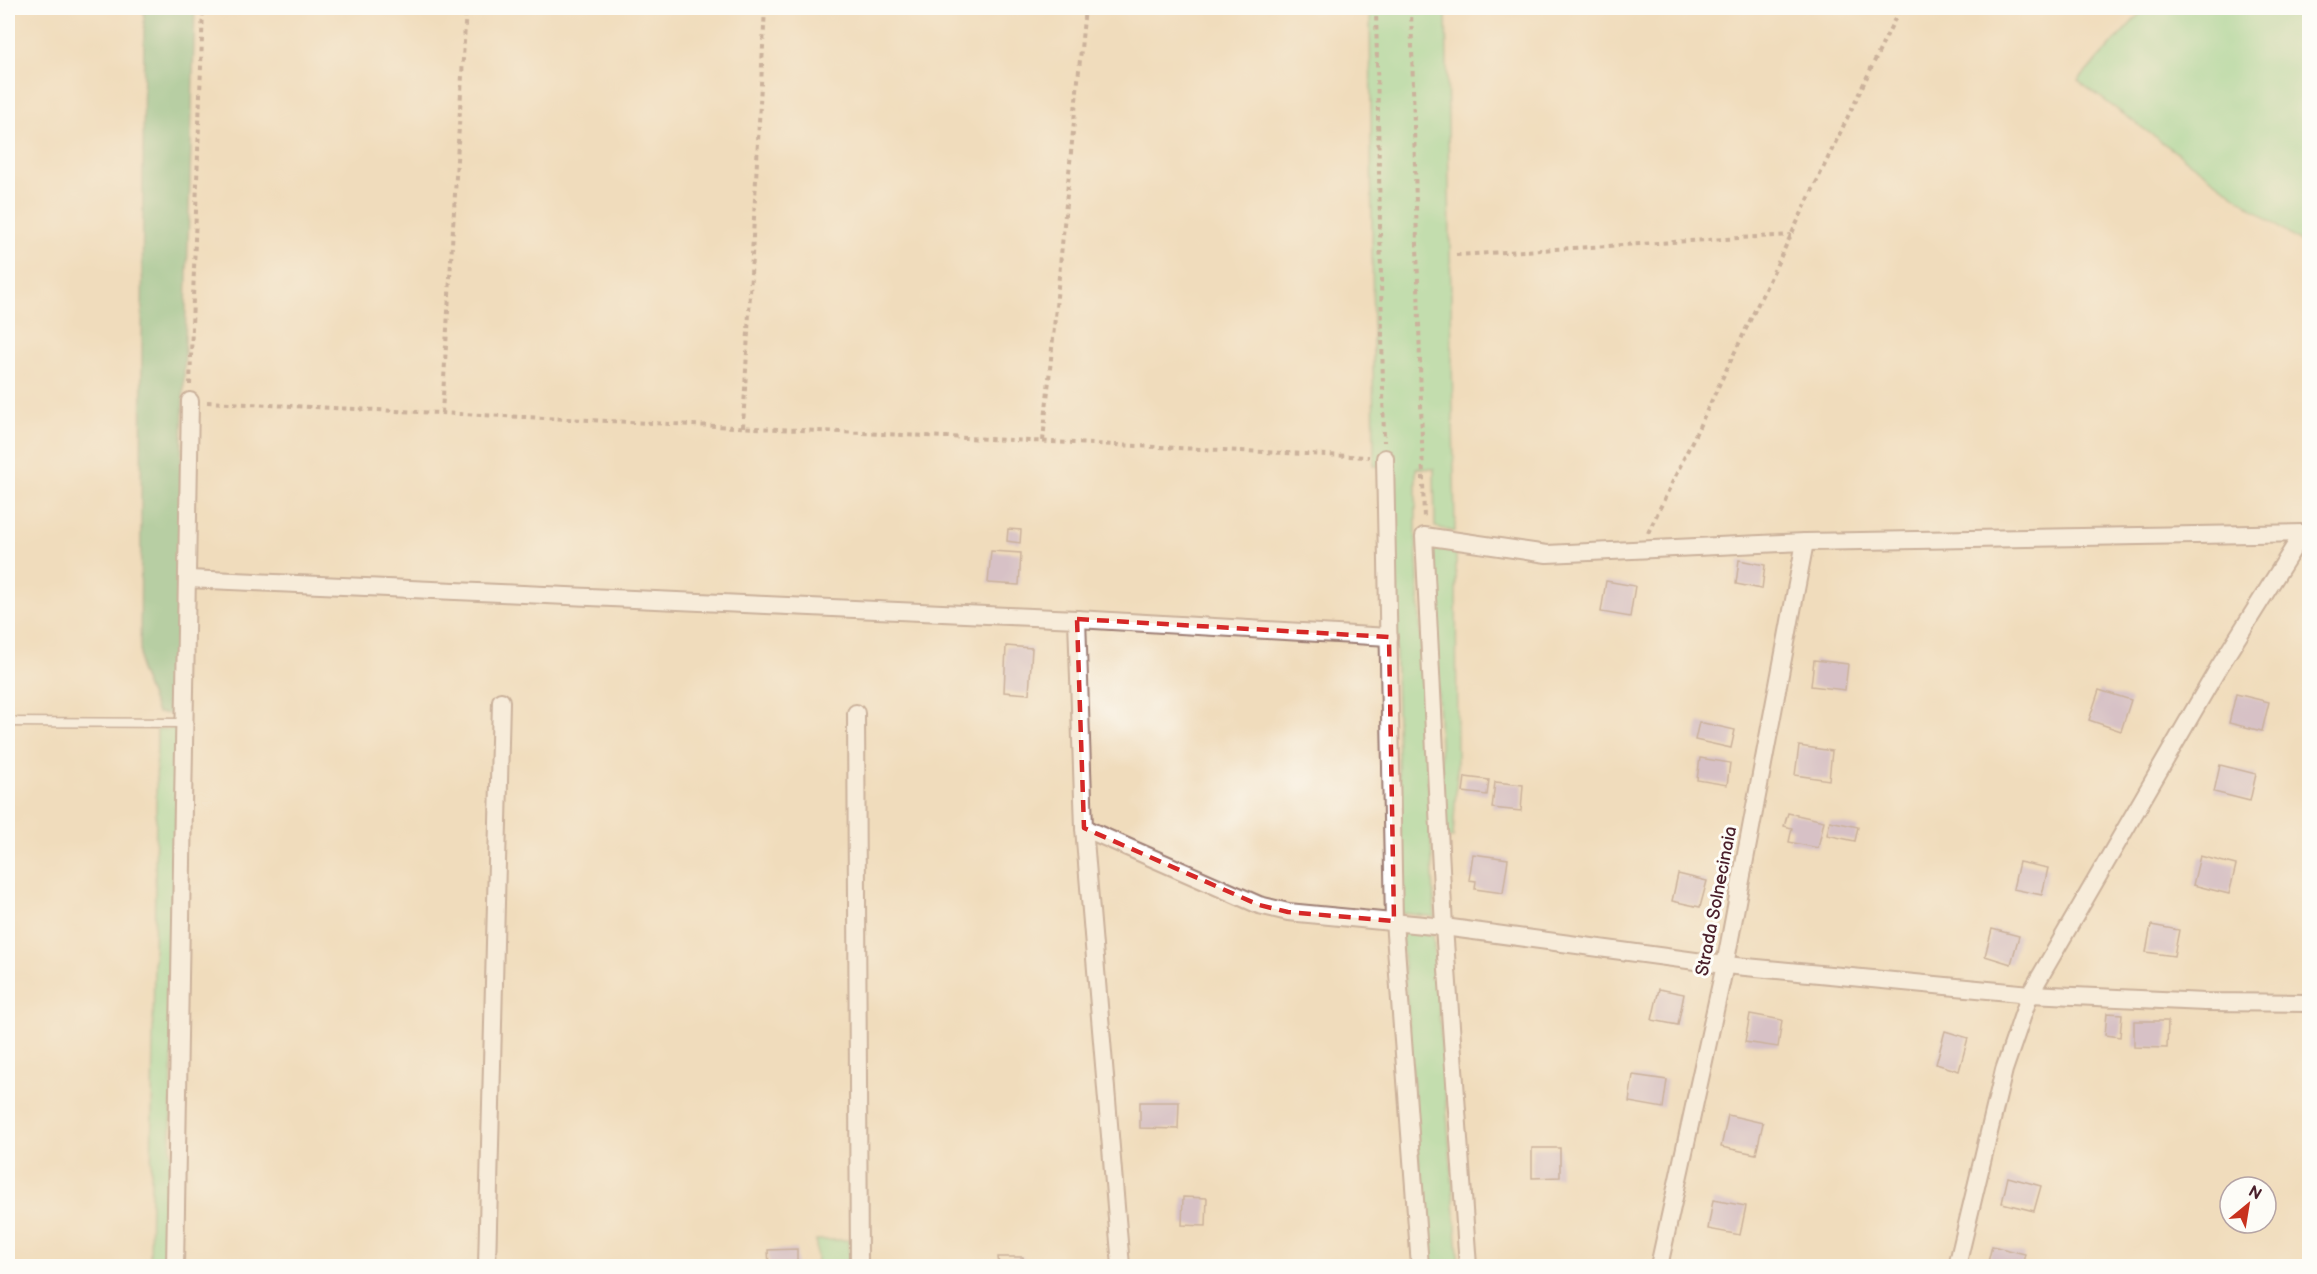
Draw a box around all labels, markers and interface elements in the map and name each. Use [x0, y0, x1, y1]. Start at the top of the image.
street label: Strada Solnecinaia [1692, 824, 1741, 978]
north arrow [2218, 1175, 2278, 1235]
text: N [2245, 1182, 2265, 1205]

